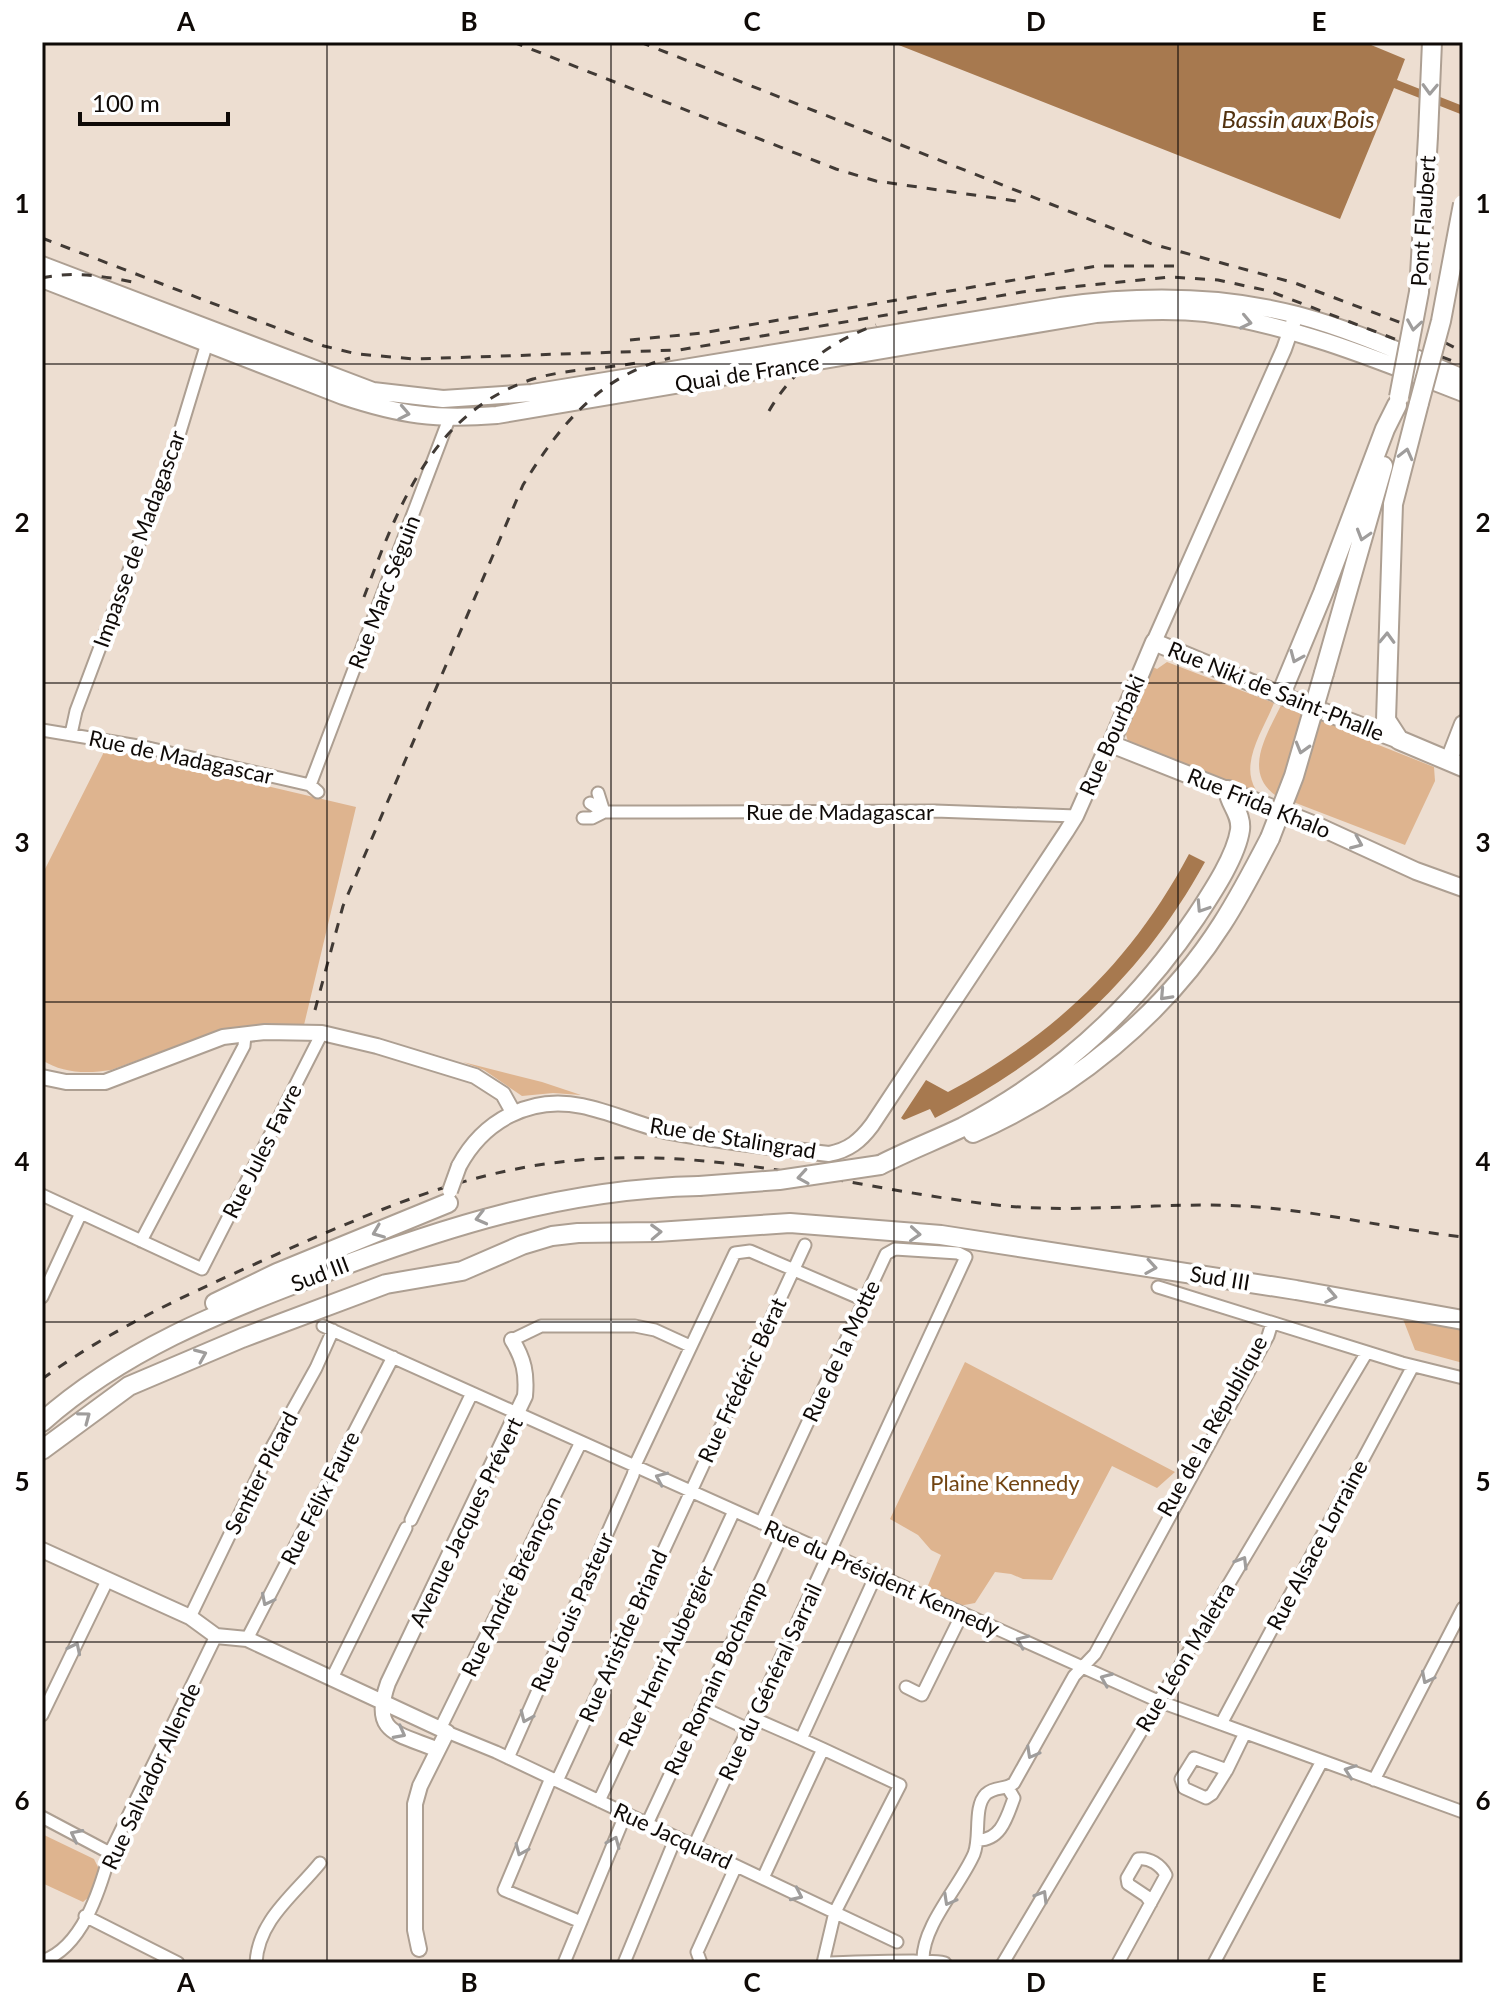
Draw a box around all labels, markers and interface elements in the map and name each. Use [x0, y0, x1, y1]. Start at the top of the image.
text: A [176, 5, 196, 37]
text: B [460, 5, 478, 37]
text: C [743, 5, 761, 37]
text: D [1026, 5, 1046, 37]
text: E [1312, 5, 1326, 37]
scale bar [80, 76, 228, 126]
one-way arrow [1421, 83, 1438, 96]
text: 100 m [92, 88, 160, 117]
water label: Bassin aux Bois [1221, 104, 1375, 133]
street label: Pont Flaubert [1404, 154, 1441, 287]
text: 1 [14, 187, 30, 219]
text: 1 [1475, 187, 1491, 219]
one-way arrow [1239, 313, 1252, 330]
one-way arrow [1406, 318, 1423, 332]
street label: Quai de France [673, 348, 821, 397]
one-way arrow [397, 404, 410, 421]
street label: Impasse de Madagascar [87, 427, 190, 651]
one-way arrow [1396, 447, 1413, 461]
text: 2 [14, 506, 30, 538]
text: 2 [1475, 506, 1491, 538]
street label: Rue Marc Séguin [342, 511, 425, 672]
one-way arrow [1356, 527, 1372, 541]
one-way arrow [1378, 631, 1396, 644]
street label: Rue Niki de Saint-Phalle [1164, 635, 1388, 746]
one-way arrow [1290, 648, 1306, 663]
street label: Rue Bourbaki [1073, 670, 1150, 799]
street label: Rue de Madagascar [86, 724, 276, 789]
one-way arrow [1295, 740, 1311, 754]
street label: Rue Frida Khalo [1184, 762, 1335, 844]
street label: Rue de Madagascar [746, 798, 934, 825]
text: 3 [14, 826, 30, 858]
text: 3 [1475, 826, 1491, 858]
one-way arrow [1349, 833, 1363, 849]
one-way arrow [1197, 898, 1212, 913]
one-way arrow [1160, 986, 1174, 1001]
street label: Rue Jules Favre [216, 1079, 307, 1223]
street label: Rue de Stalingrad [648, 1111, 818, 1164]
text: 4 [14, 1145, 30, 1177]
text: 4 [1475, 1145, 1491, 1177]
one-way arrow [796, 1168, 810, 1185]
one-way arrow [475, 1209, 489, 1226]
one-way arrow [372, 1222, 386, 1238]
one-way arrow [650, 1223, 663, 1240]
one-way arrow [909, 1225, 922, 1242]
street label: Sud III [287, 1250, 353, 1297]
one-way arrow [1145, 1258, 1158, 1275]
street label: Sud III [1188, 1259, 1252, 1296]
street label: Rue de la Motte [796, 1276, 885, 1426]
one-way arrow [1324, 1287, 1337, 1304]
street label: Rue Frédéric Bérat [691, 1293, 792, 1467]
street label: Rue de la République [1151, 1331, 1272, 1521]
one-way arrow [193, 1349, 207, 1365]
street label: Sentier Picard [218, 1407, 303, 1538]
street label: Avenue Jacques Prévert [403, 1412, 528, 1631]
one-way arrow [76, 1413, 91, 1427]
street label: Rue Félix Faure [274, 1426, 365, 1569]
street label: Rue Alsace Lorraine [1260, 1455, 1373, 1635]
text: 5 [14, 1465, 30, 1497]
text: 5 [1475, 1465, 1491, 1497]
park label: Plaine Kennedy [930, 1469, 1080, 1496]
one-way arrow [655, 1472, 670, 1488]
street label: Rue André Bréançon [455, 1491, 566, 1681]
street label: Rue du Président Kennedy [760, 1513, 1005, 1642]
street label: Rue Louis Pasteur [524, 1528, 619, 1696]
street label: Rue Aristide Briand [572, 1545, 673, 1726]
one-way arrow [1232, 1556, 1247, 1571]
street label: Rue Henri Aubergier [612, 1561, 719, 1750]
street label: Rue Romain Bochamp [658, 1576, 771, 1779]
street label: Rue Léon Maletra [1129, 1577, 1240, 1736]
street label: Rue du Général Sarrail [712, 1579, 827, 1784]
one-way arrow [261, 1592, 277, 1607]
one-way arrow [1016, 1635, 1030, 1651]
one-way arrow [65, 1642, 81, 1656]
one-way arrow [1422, 1669, 1437, 1684]
one-way arrow [1100, 1672, 1115, 1688]
street label: Rue Salvador Allende [95, 1678, 206, 1874]
one-way arrow [519, 1709, 535, 1723]
one-way arrow [392, 1723, 407, 1739]
one-way arrow [1026, 1744, 1041, 1759]
one-way arrow [1343, 1764, 1357, 1781]
text: 6 [14, 1784, 30, 1816]
text: 6 [1475, 1784, 1491, 1816]
street label: Rue Jacquard [610, 1796, 737, 1875]
one-way arrow [70, 1829, 85, 1845]
one-way arrow [604, 1836, 621, 1850]
one-way arrow [514, 1842, 531, 1856]
one-way arrow [789, 1885, 804, 1901]
one-way arrow [1033, 1890, 1048, 1905]
one-way arrow [943, 1891, 959, 1905]
text: A [176, 1966, 196, 1998]
text: B [460, 1966, 478, 1998]
text: C [743, 1966, 761, 1998]
text: D [1026, 1966, 1046, 1998]
text: E [1312, 1966, 1326, 1998]

